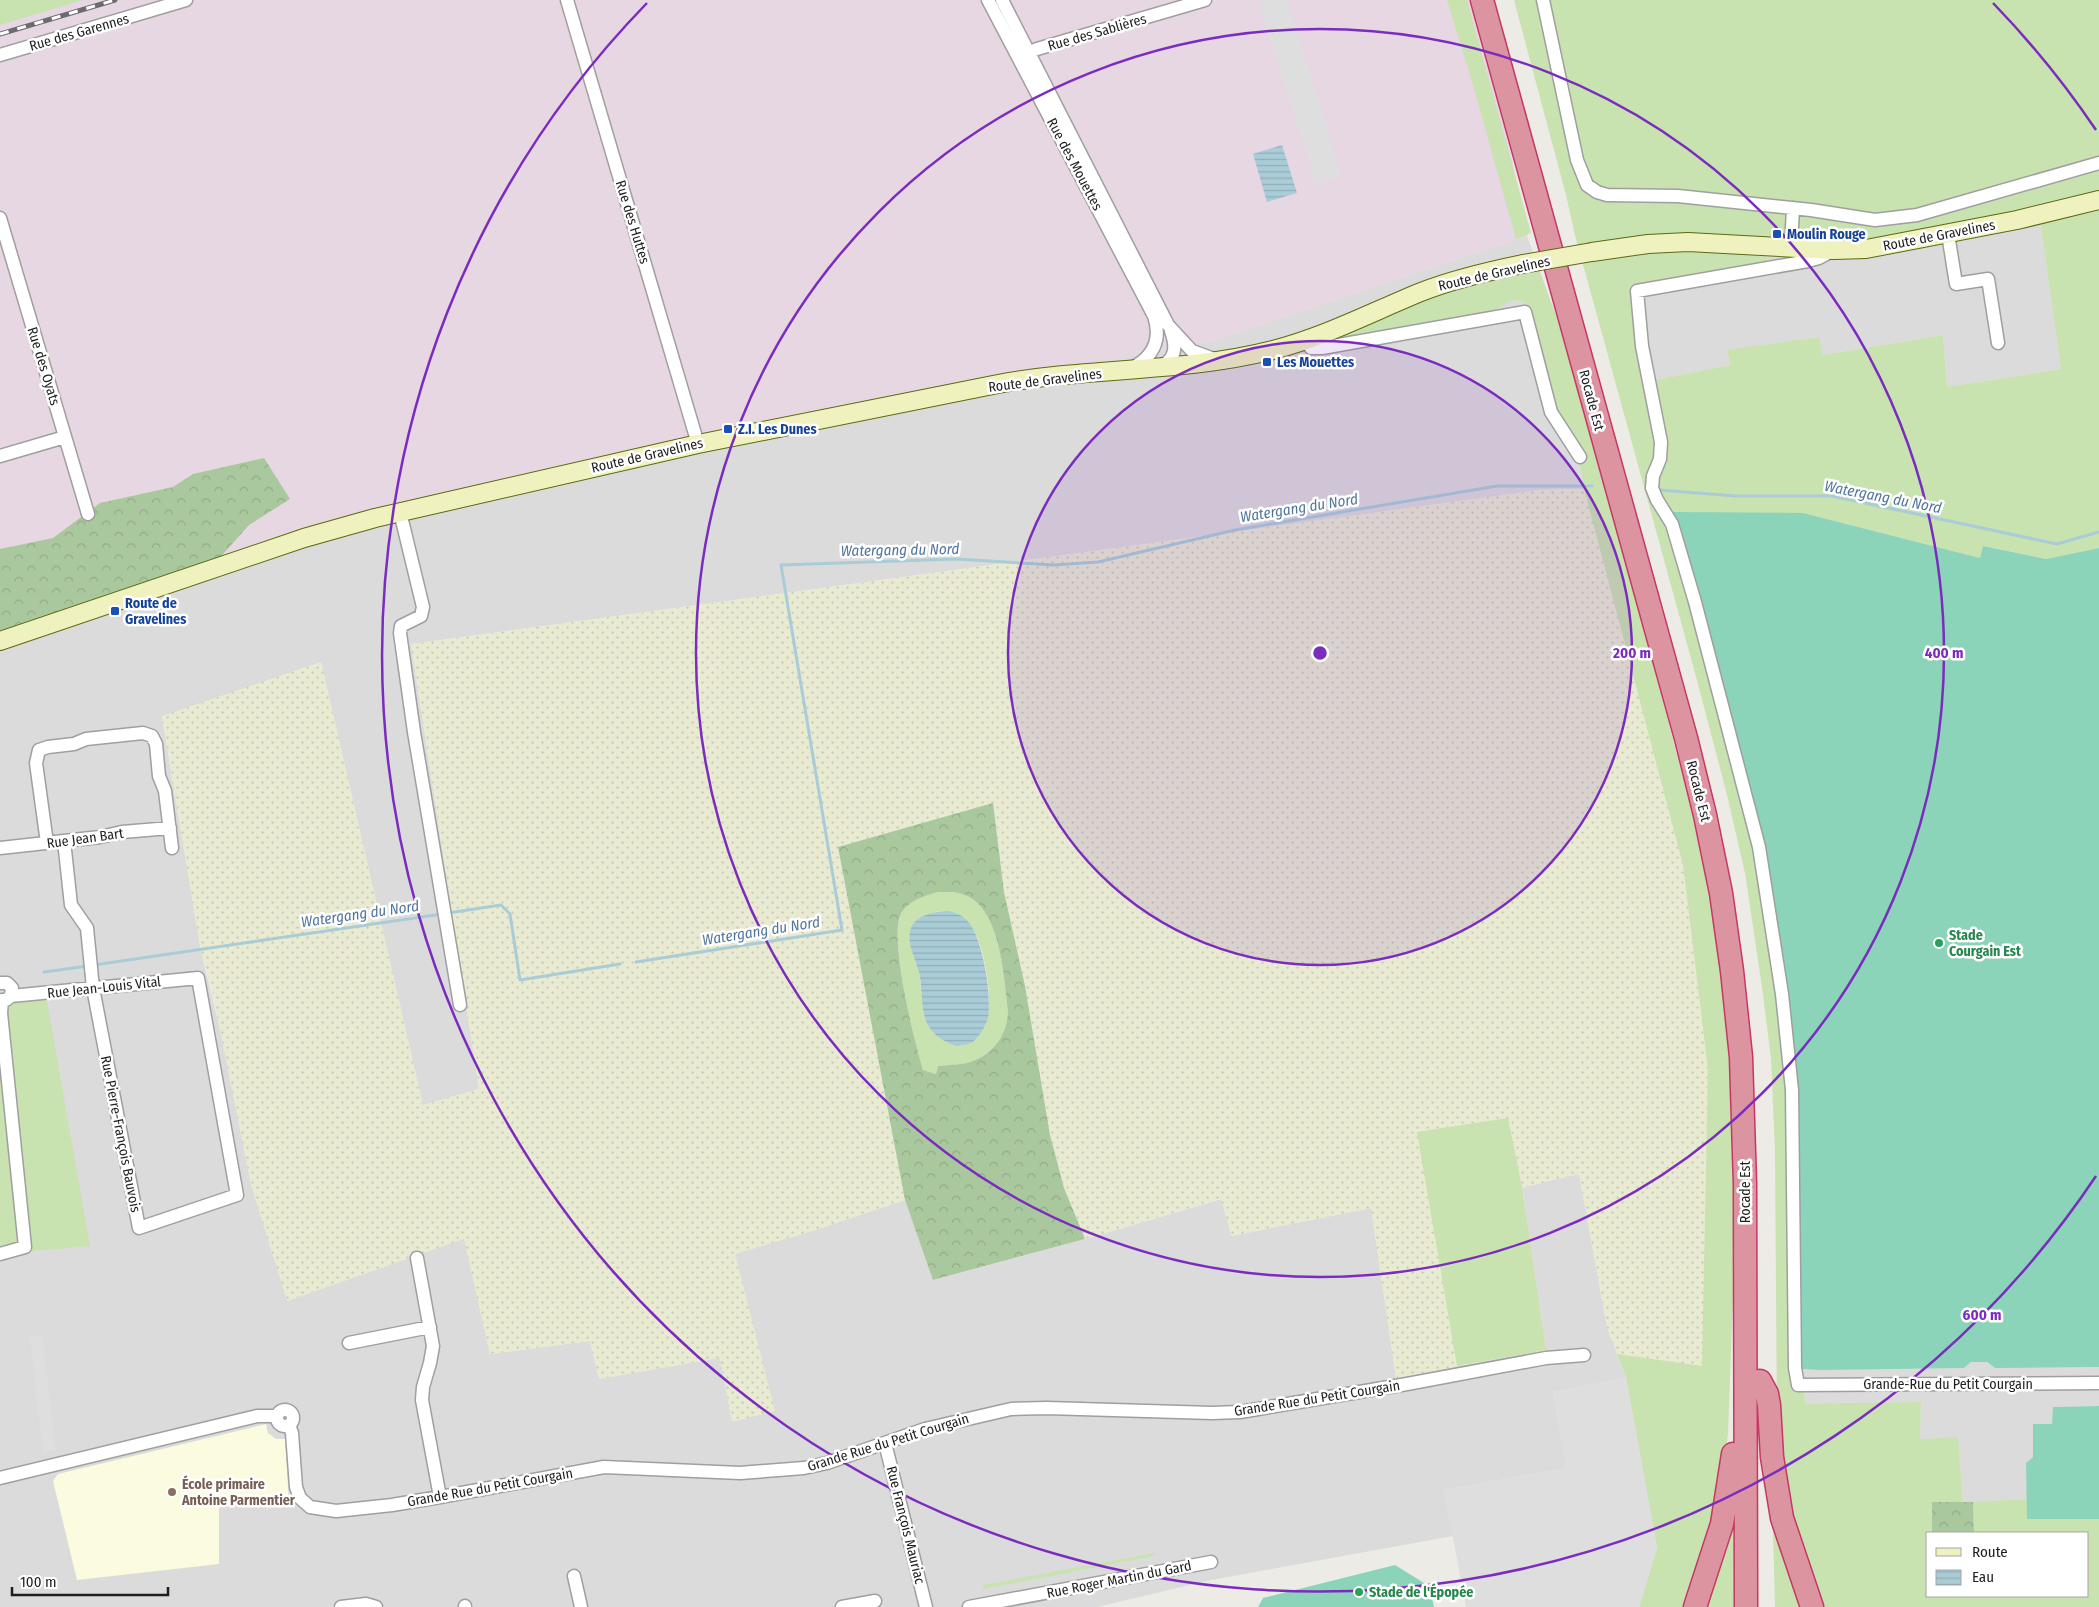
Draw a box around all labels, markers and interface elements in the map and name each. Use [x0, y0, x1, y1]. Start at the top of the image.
street label: Rue des Garennes [27, 10, 131, 55]
street label: Rue des Sablières [1046, 10, 1148, 55]
street label: Rue des Mouettes [1043, 115, 1106, 213]
street label: Rue des Huttes [612, 178, 653, 266]
street label: Route de Gravelines [1881, 216, 1997, 255]
place label: Moulin Rouge [1787, 226, 1866, 243]
marker: Moulin Rouge [1771, 228, 1783, 240]
street label: Route de Gravelines [1437, 252, 1552, 295]
street label: Rue des Oyats [24, 325, 64, 407]
place label: Les Mouettes [1277, 354, 1354, 371]
marker: Les Mouettes [1261, 356, 1273, 368]
street label: Route de Gravelines [987, 365, 1103, 396]
street label: Rocade Est [1575, 368, 1608, 433]
place label: Z.I. Les Dunes [738, 421, 817, 438]
marker: Z.I. Les Dunes [722, 423, 734, 435]
street label: Route de Gravelines [590, 434, 705, 477]
water label: Watergang du Nord [1823, 477, 1943, 517]
water label: Watergang du Nord [1239, 490, 1359, 526]
water label: Watergang du Nord [840, 540, 960, 560]
place label: Route de Gravelines [125, 595, 186, 628]
marker: Route de Gravelines [109, 605, 121, 617]
centre of rings [1311, 644, 1329, 662]
text: 200 m [1612, 644, 1651, 662]
text: 400 m [1925, 644, 1963, 662]
street label: Rocade Est [1683, 759, 1714, 824]
street label: Rue Jean Bart [46, 825, 125, 852]
water label: Watergang du Nord [300, 897, 420, 931]
water label: Watergang du Nord [701, 913, 821, 949]
place label: Stade Courgain Est [1949, 927, 2022, 960]
marker: Stade Courgain Est [1933, 937, 1945, 949]
street label: Rue Jean-Louis Vital [46, 973, 162, 1002]
street label: Rue Pierre-François Bauvois [97, 1054, 144, 1214]
street label: Rocade Est [1737, 1160, 1754, 1223]
text: 600 m [1963, 1306, 2001, 1324]
street label: Grande-Rue du Petit Courgain [1863, 1376, 2033, 1393]
street label: Grande Rue du Petit Courgain [1233, 1377, 1401, 1420]
street label: Grande Rue du Petit Courgain [805, 1410, 971, 1475]
street label: Rue François Mauriac [883, 1464, 928, 1586]
street label: Grande Rue du Petit Courgain [406, 1465, 574, 1510]
place label: École primaire Antoine Parmentier [181, 1475, 296, 1509]
marker: École primaire Antoine Parmentier [166, 1486, 178, 1498]
legend [1926, 1532, 2089, 1597]
text: Route [1972, 1543, 2008, 1561]
street label: Rue Roger Martin du Gard [1045, 1557, 1193, 1602]
scale bar [12, 1564, 169, 1596]
text: Eau [1972, 1568, 1994, 1586]
text: 100 m [20, 1573, 57, 1591]
place label: Stade de l'Épopée [1369, 1583, 1473, 1601]
marker: Stade de l'Épopée [1353, 1586, 1365, 1598]

